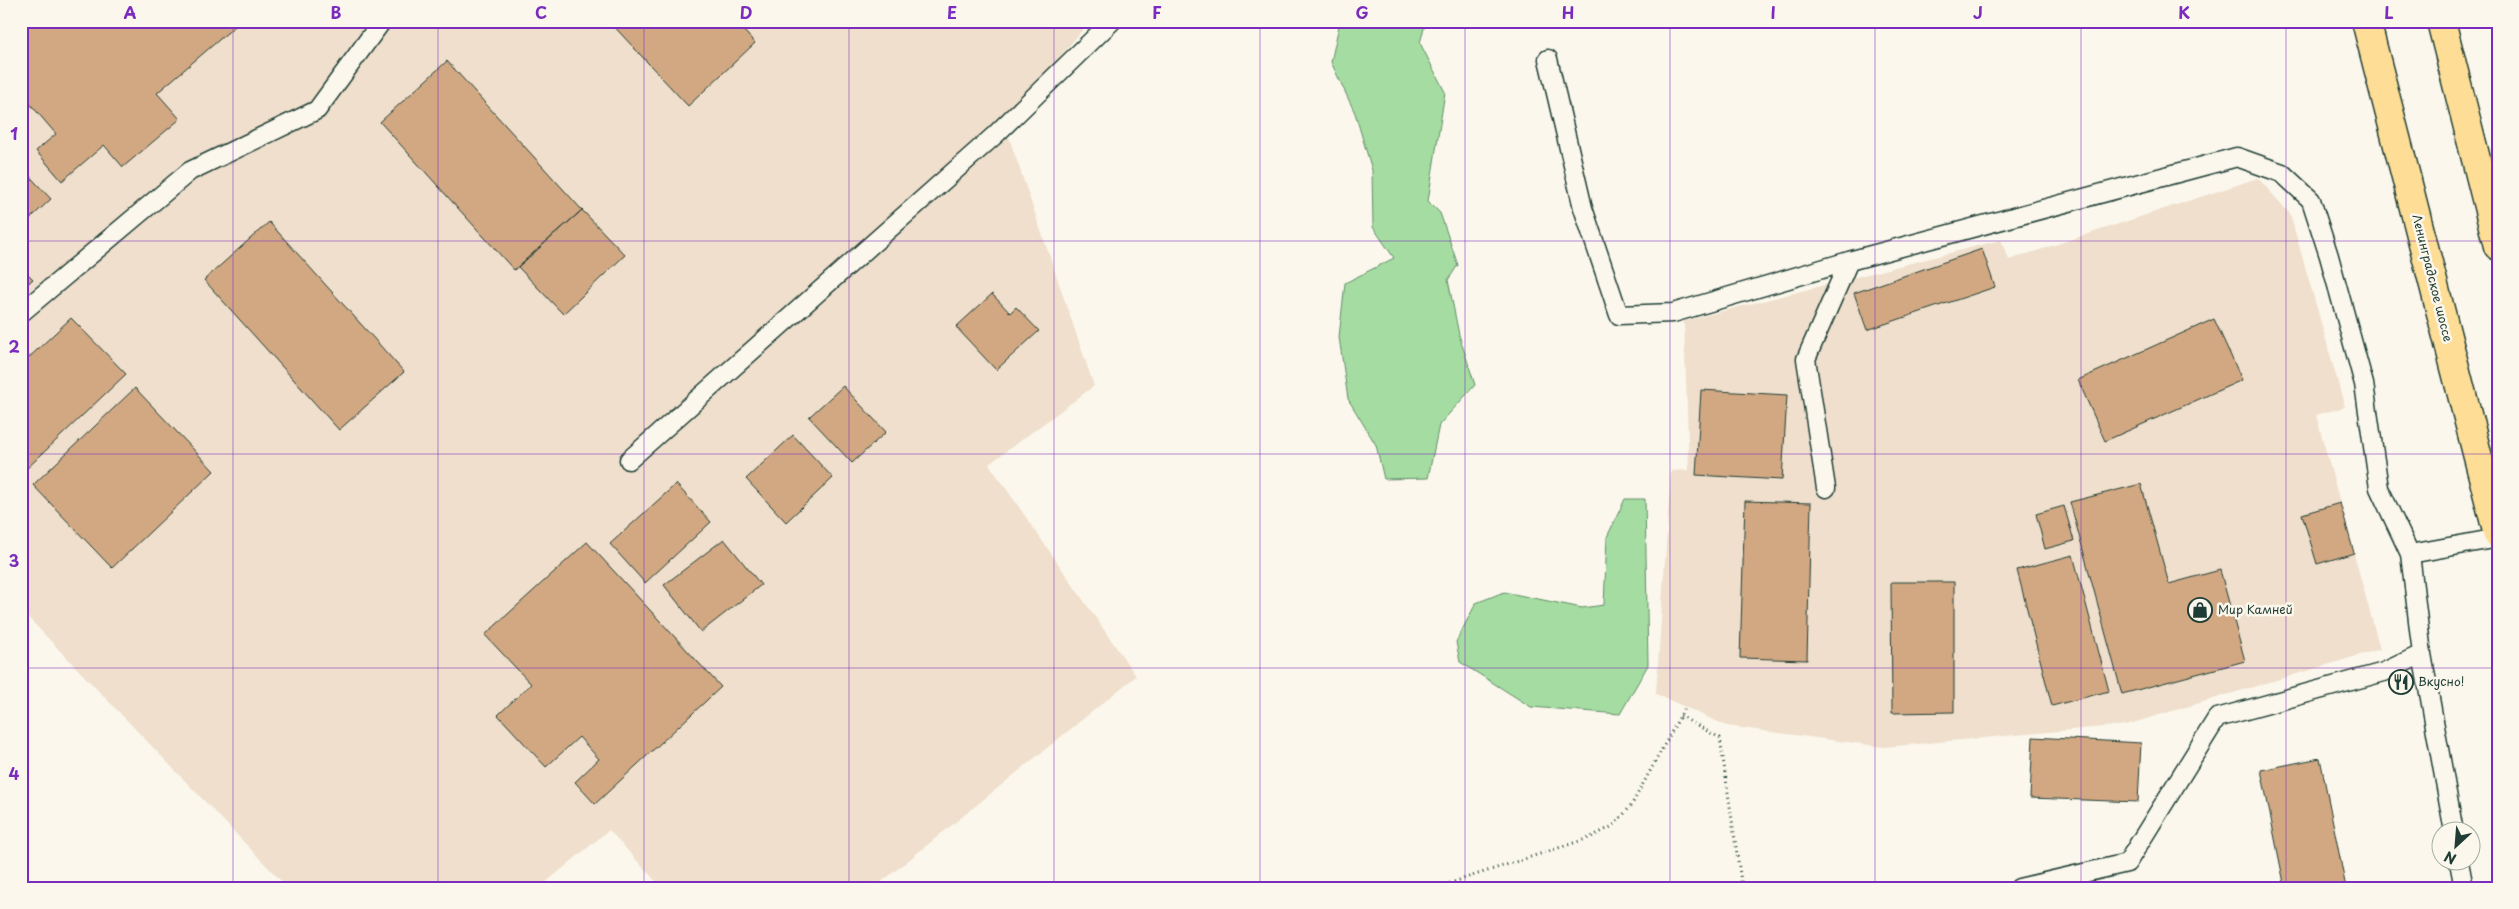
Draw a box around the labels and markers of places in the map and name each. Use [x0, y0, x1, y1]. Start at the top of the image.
shop icon: Мир Камней [2187, 597, 2213, 623]
place label: Мир Камней [2218, 600, 2293, 618]
restaurant icon: Вкусно! [2388, 669, 2414, 695]
place label: Вкусно! [2418, 672, 2464, 690]

